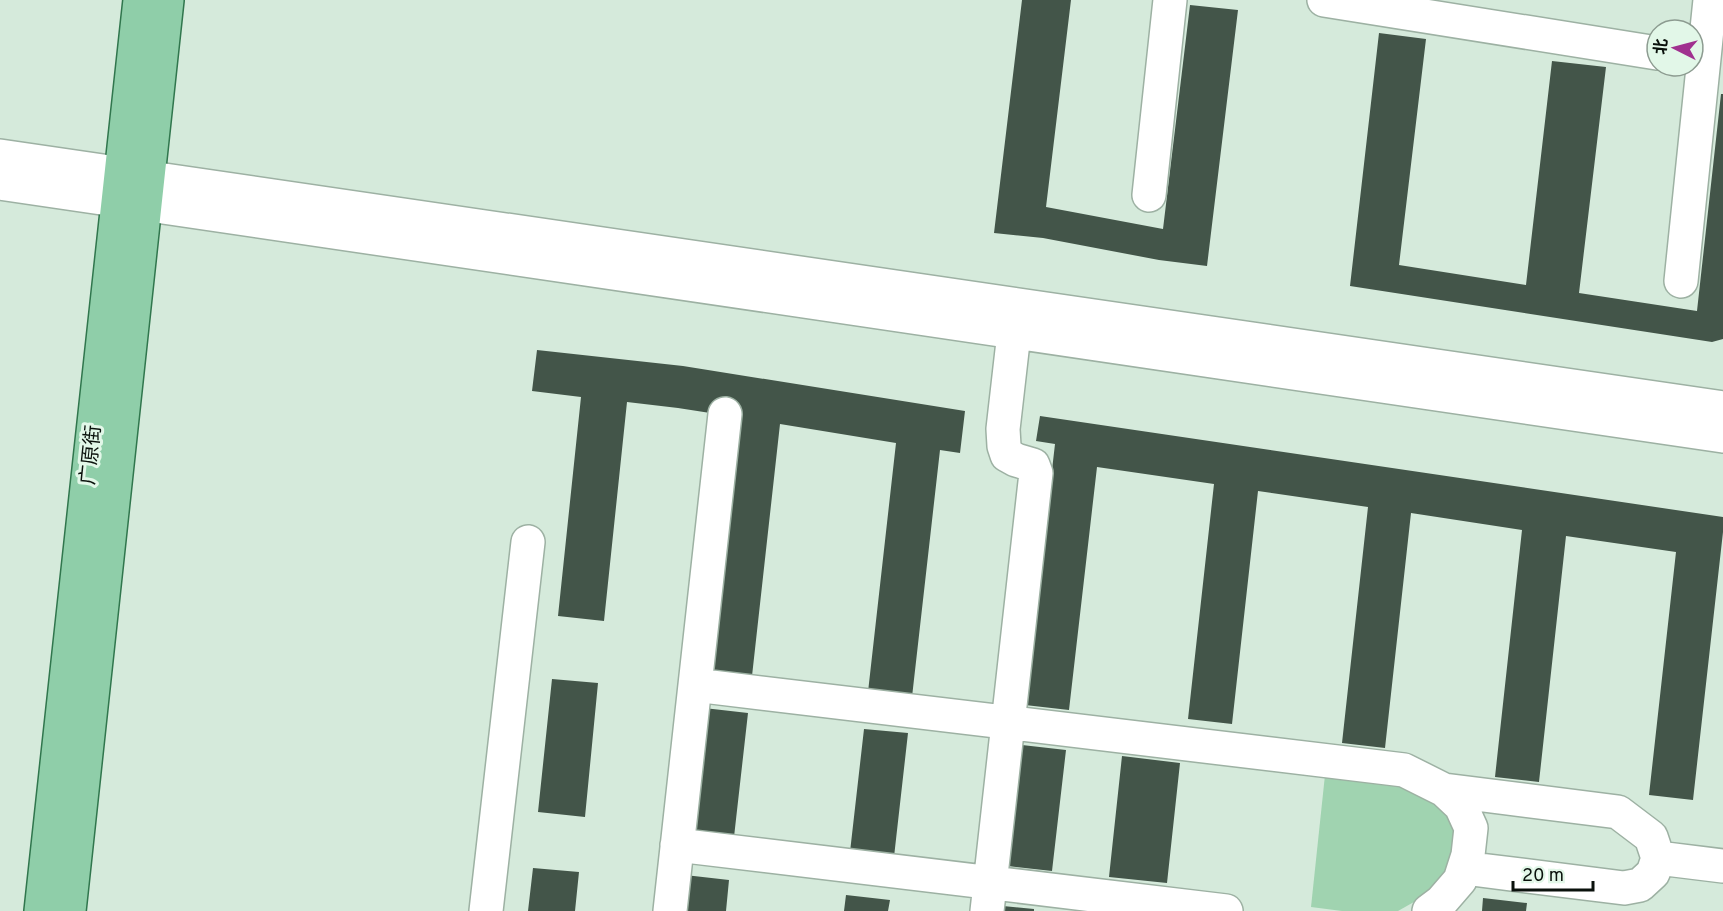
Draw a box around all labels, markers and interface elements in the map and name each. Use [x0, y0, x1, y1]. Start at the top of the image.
north arrow [1645, 18, 1705, 78]
text: 北 [1651, 38, 1673, 56]
street label: 广原街 [76, 424, 108, 486]
scale bar [1513, 854, 1592, 892]
text: 20 m [1522, 865, 1564, 888]

